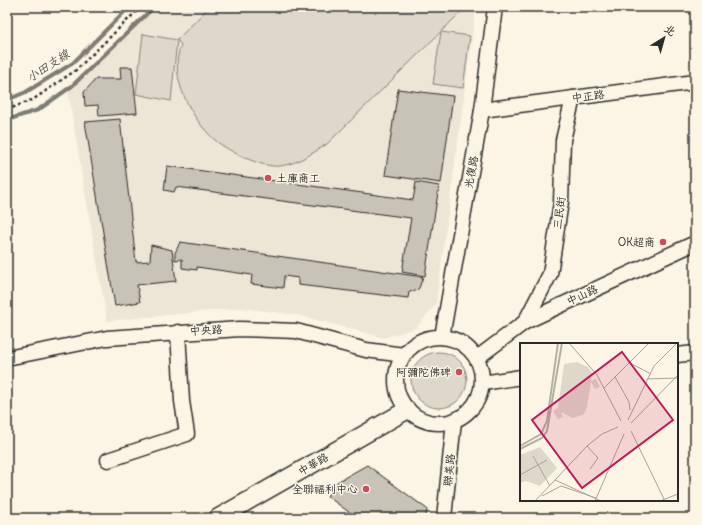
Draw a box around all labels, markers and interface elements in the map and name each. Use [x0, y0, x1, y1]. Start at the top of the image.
north arrow [644, 18, 684, 58]
text: 北 [661, 21, 679, 39]
water label: 小田支線 [24, 46, 73, 85]
street label: 中正路 [571, 87, 605, 105]
street label: 光復路 [461, 155, 481, 189]
place label: 土庫商工 [276, 171, 320, 185]
marker: 土庫商工 [263, 173, 273, 183]
street label: 三民街 [550, 195, 568, 230]
place label: OK超商 [618, 235, 655, 249]
marker: OK超商 [658, 237, 668, 247]
street label: 中山路 [564, 282, 600, 308]
street label: 中央路 [189, 322, 223, 338]
inset map [520, 343, 678, 501]
place label: 阿彌陀佛碑 [396, 365, 451, 379]
marker: 阿彌陀佛碑 [454, 367, 464, 377]
street label: 中華路 [295, 450, 331, 478]
street label: 聯美路 [440, 453, 458, 487]
place label: 全聯福利中心 [292, 482, 358, 496]
marker: 全聯福利中心 [361, 484, 371, 494]

